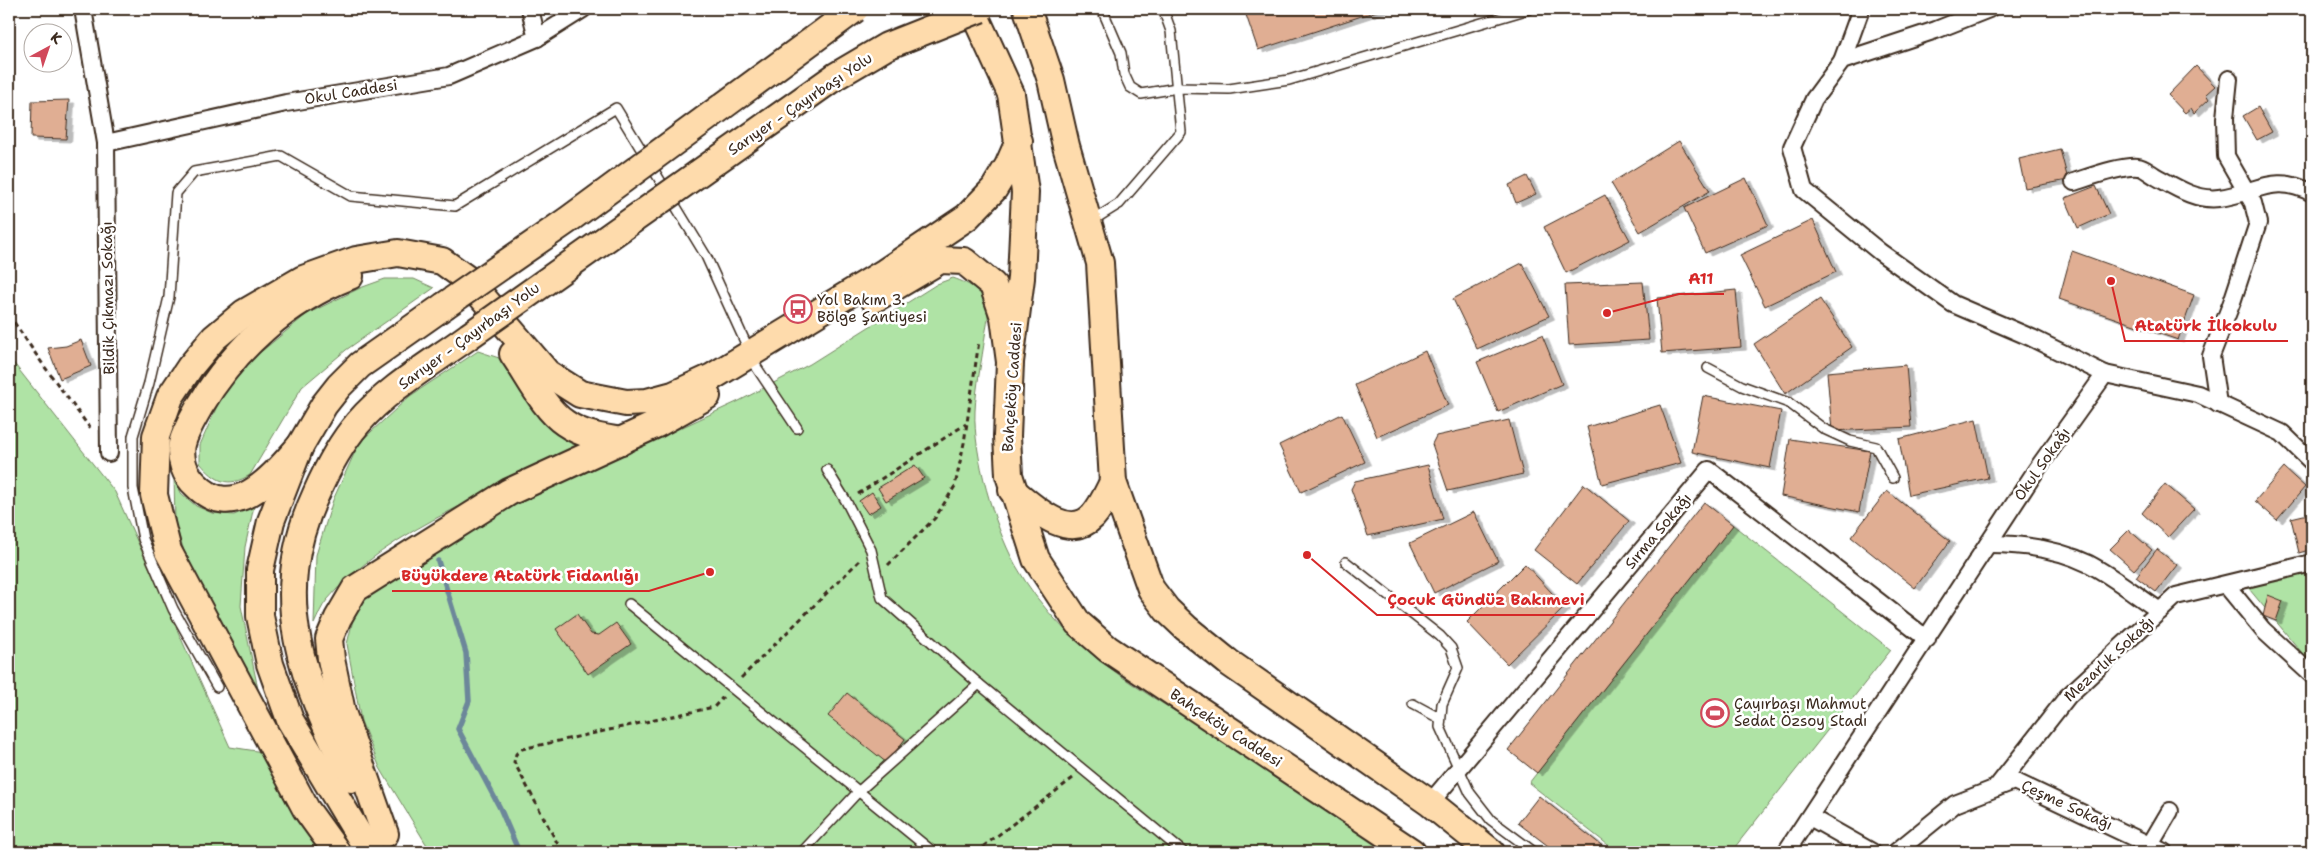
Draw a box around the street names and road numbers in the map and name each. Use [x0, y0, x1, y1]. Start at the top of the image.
street label: Sarıyer - Çayırbaşı Yolu [724, 48, 876, 160]
street label: Okul Caddesi [303, 75, 399, 109]
street label: Bildik Çıkmazı Sokağı [97, 221, 119, 375]
street label: Sarıyer - Çayırbaşı Yolu [394, 278, 544, 394]
street label: Bahçeköy Caddesi [997, 321, 1027, 453]
street label: Okul Sokağı [2009, 423, 2075, 505]
street label: Sırma Sokağı [1620, 489, 1696, 573]
street label: Mezarlık Sokağı [2059, 612, 2159, 706]
street label: Bahçeköy Caddesi [1166, 684, 1286, 772]
street label: Çeşme Sokağı [2018, 775, 2116, 835]

